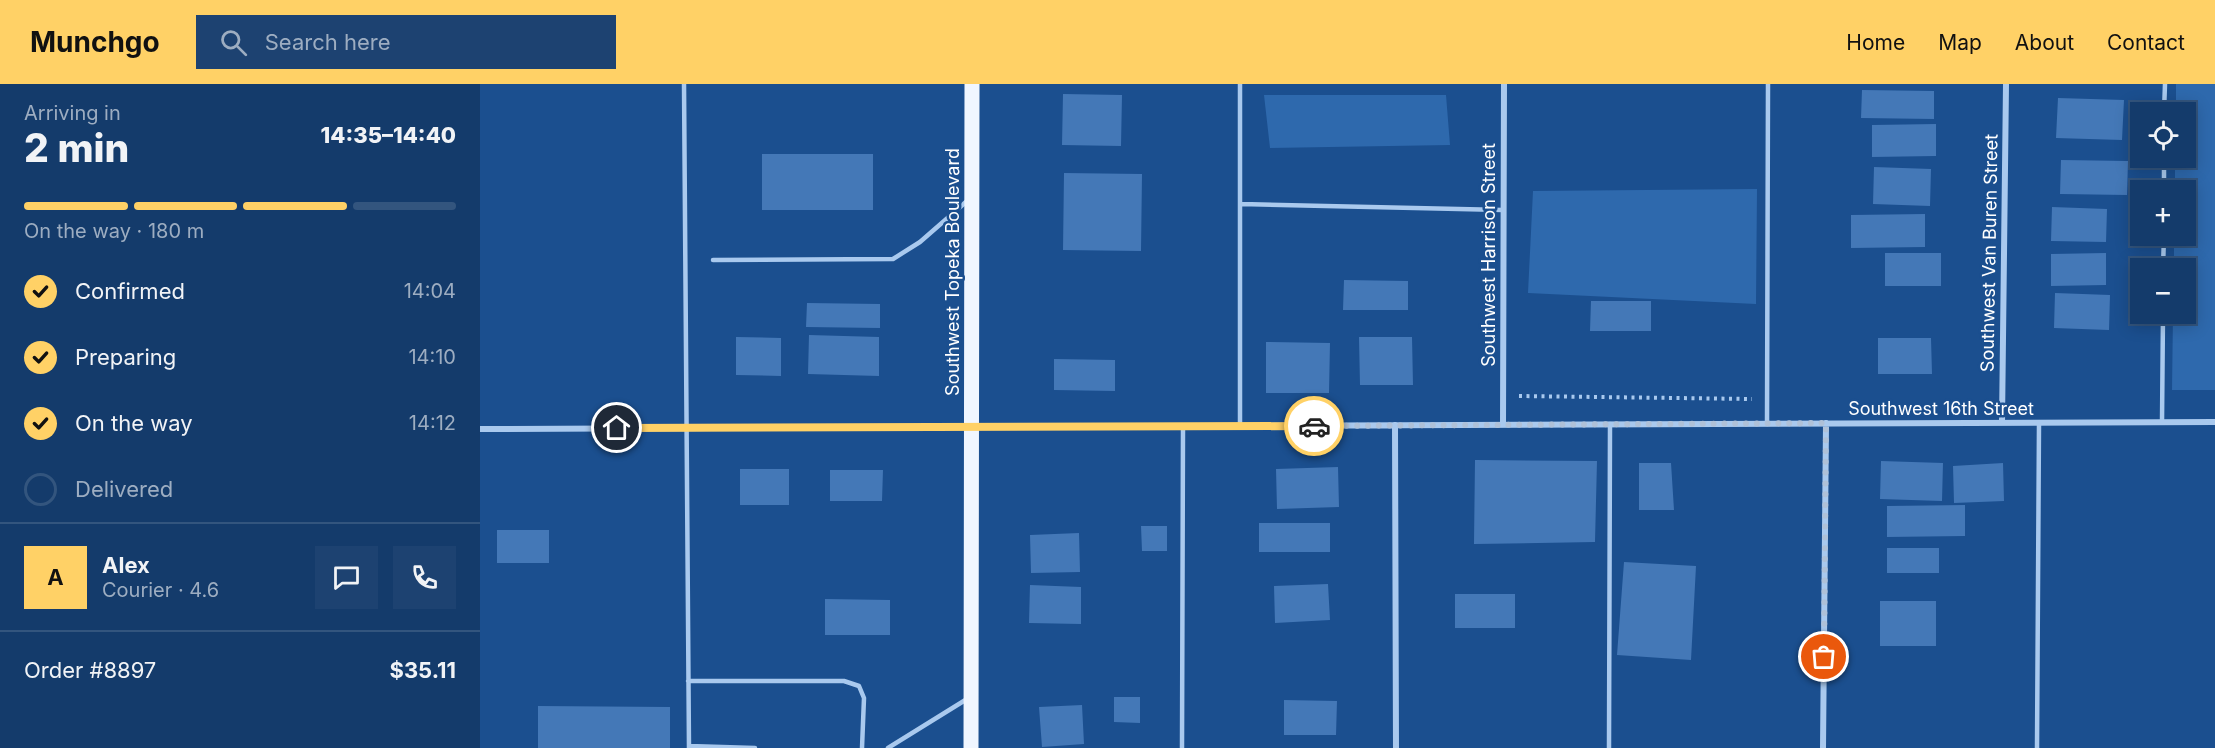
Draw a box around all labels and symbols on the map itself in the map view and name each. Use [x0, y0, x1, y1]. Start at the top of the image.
street label: Southwest Van Buren Street [1976, 134, 2002, 372]
street label: Southwest Harrison Street [1478, 143, 1499, 367]
street label: Southwest Topeka Boulevard [942, 148, 963, 396]
courier [1284, 396, 1344, 456]
street label: Southwest 16th Street [1848, 398, 2034, 419]
pin [591, 402, 642, 453]
pin [1798, 631, 1849, 682]

